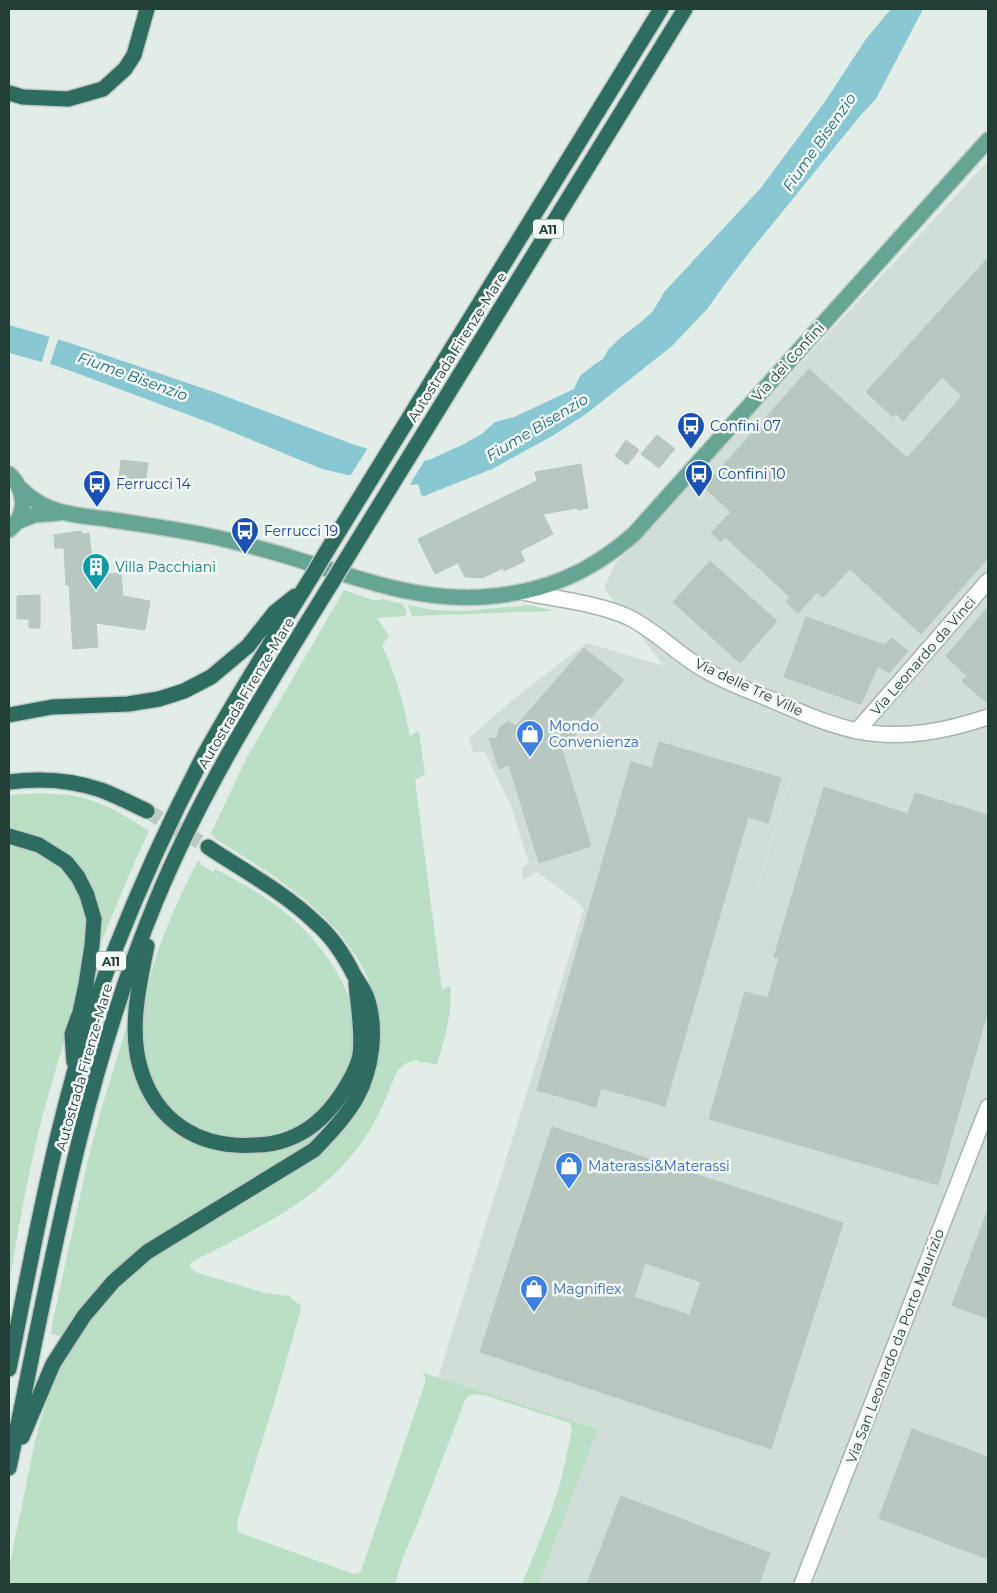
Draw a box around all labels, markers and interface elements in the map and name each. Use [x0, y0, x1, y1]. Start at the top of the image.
water label: Fiume Bisenzio [778, 89, 860, 195]
road number: A11 [533, 220, 563, 238]
street label: Autostrada Firenze-Mare [403, 269, 511, 425]
street label: Via dei Confini [748, 319, 828, 405]
water label: Fiume Bisenzio [75, 347, 191, 405]
water label: Fiume Bisenzio [483, 389, 591, 465]
bus stop icon: Confini 07 [676, 411, 706, 450]
place label: Confini 07 [710, 417, 781, 435]
bus stop icon: Confini 10 [684, 459, 714, 498]
place label: Confini 10 [718, 465, 786, 483]
bus stop icon: Ferrucci 14 [82, 469, 112, 508]
place label: Ferrucci 14 [116, 475, 192, 493]
bus stop icon: Ferrucci 19 [230, 516, 260, 555]
place label: Ferrucci 19 [264, 522, 338, 540]
building icon: Villa Pacchiani [81, 552, 111, 591]
place label: Villa Pacchiani [115, 558, 216, 576]
street label: Via Leonardo da Vinci [867, 593, 979, 719]
street label: Autostrada Firenze-Mare [194, 614, 298, 772]
street label: Via delle Tre Ville [692, 654, 806, 720]
place label: Mondo Convenienza [549, 717, 639, 751]
shop icon: Mondo Convenienza [515, 719, 545, 758]
road number: A11 [96, 951, 126, 970]
street label: Autostrada Firenze-Mare [51, 981, 117, 1153]
shop icon: Materassi&Materassi [554, 1151, 584, 1190]
place label: Materassi&Materassi [588, 1157, 730, 1175]
street label: Via San Leonardo da Porto Maurizio [842, 1226, 948, 1466]
shop icon: Magniflex [519, 1274, 549, 1313]
place label: Magniflex [553, 1280, 622, 1298]

